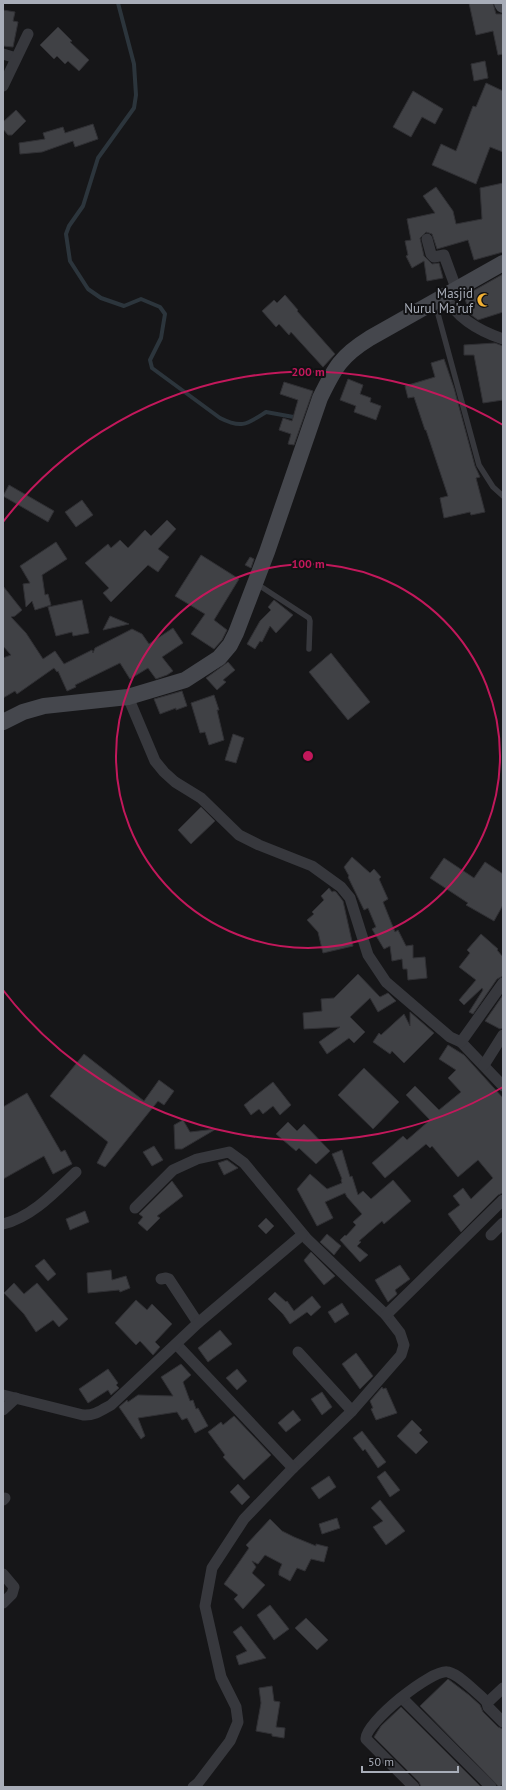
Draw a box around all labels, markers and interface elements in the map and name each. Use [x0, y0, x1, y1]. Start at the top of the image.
place label: Masjid Nurul Ma'ruf [404, 285, 474, 317]
mosque icon: Masjid Nurul Ma'ruf [476, 292, 492, 308]
text: 200 m [291, 364, 325, 379]
text: 100 m [291, 556, 325, 571]
centre of rings [301, 749, 315, 763]
scale bar [362, 1748, 458, 1774]
text: 50 m [368, 1754, 394, 1769]

